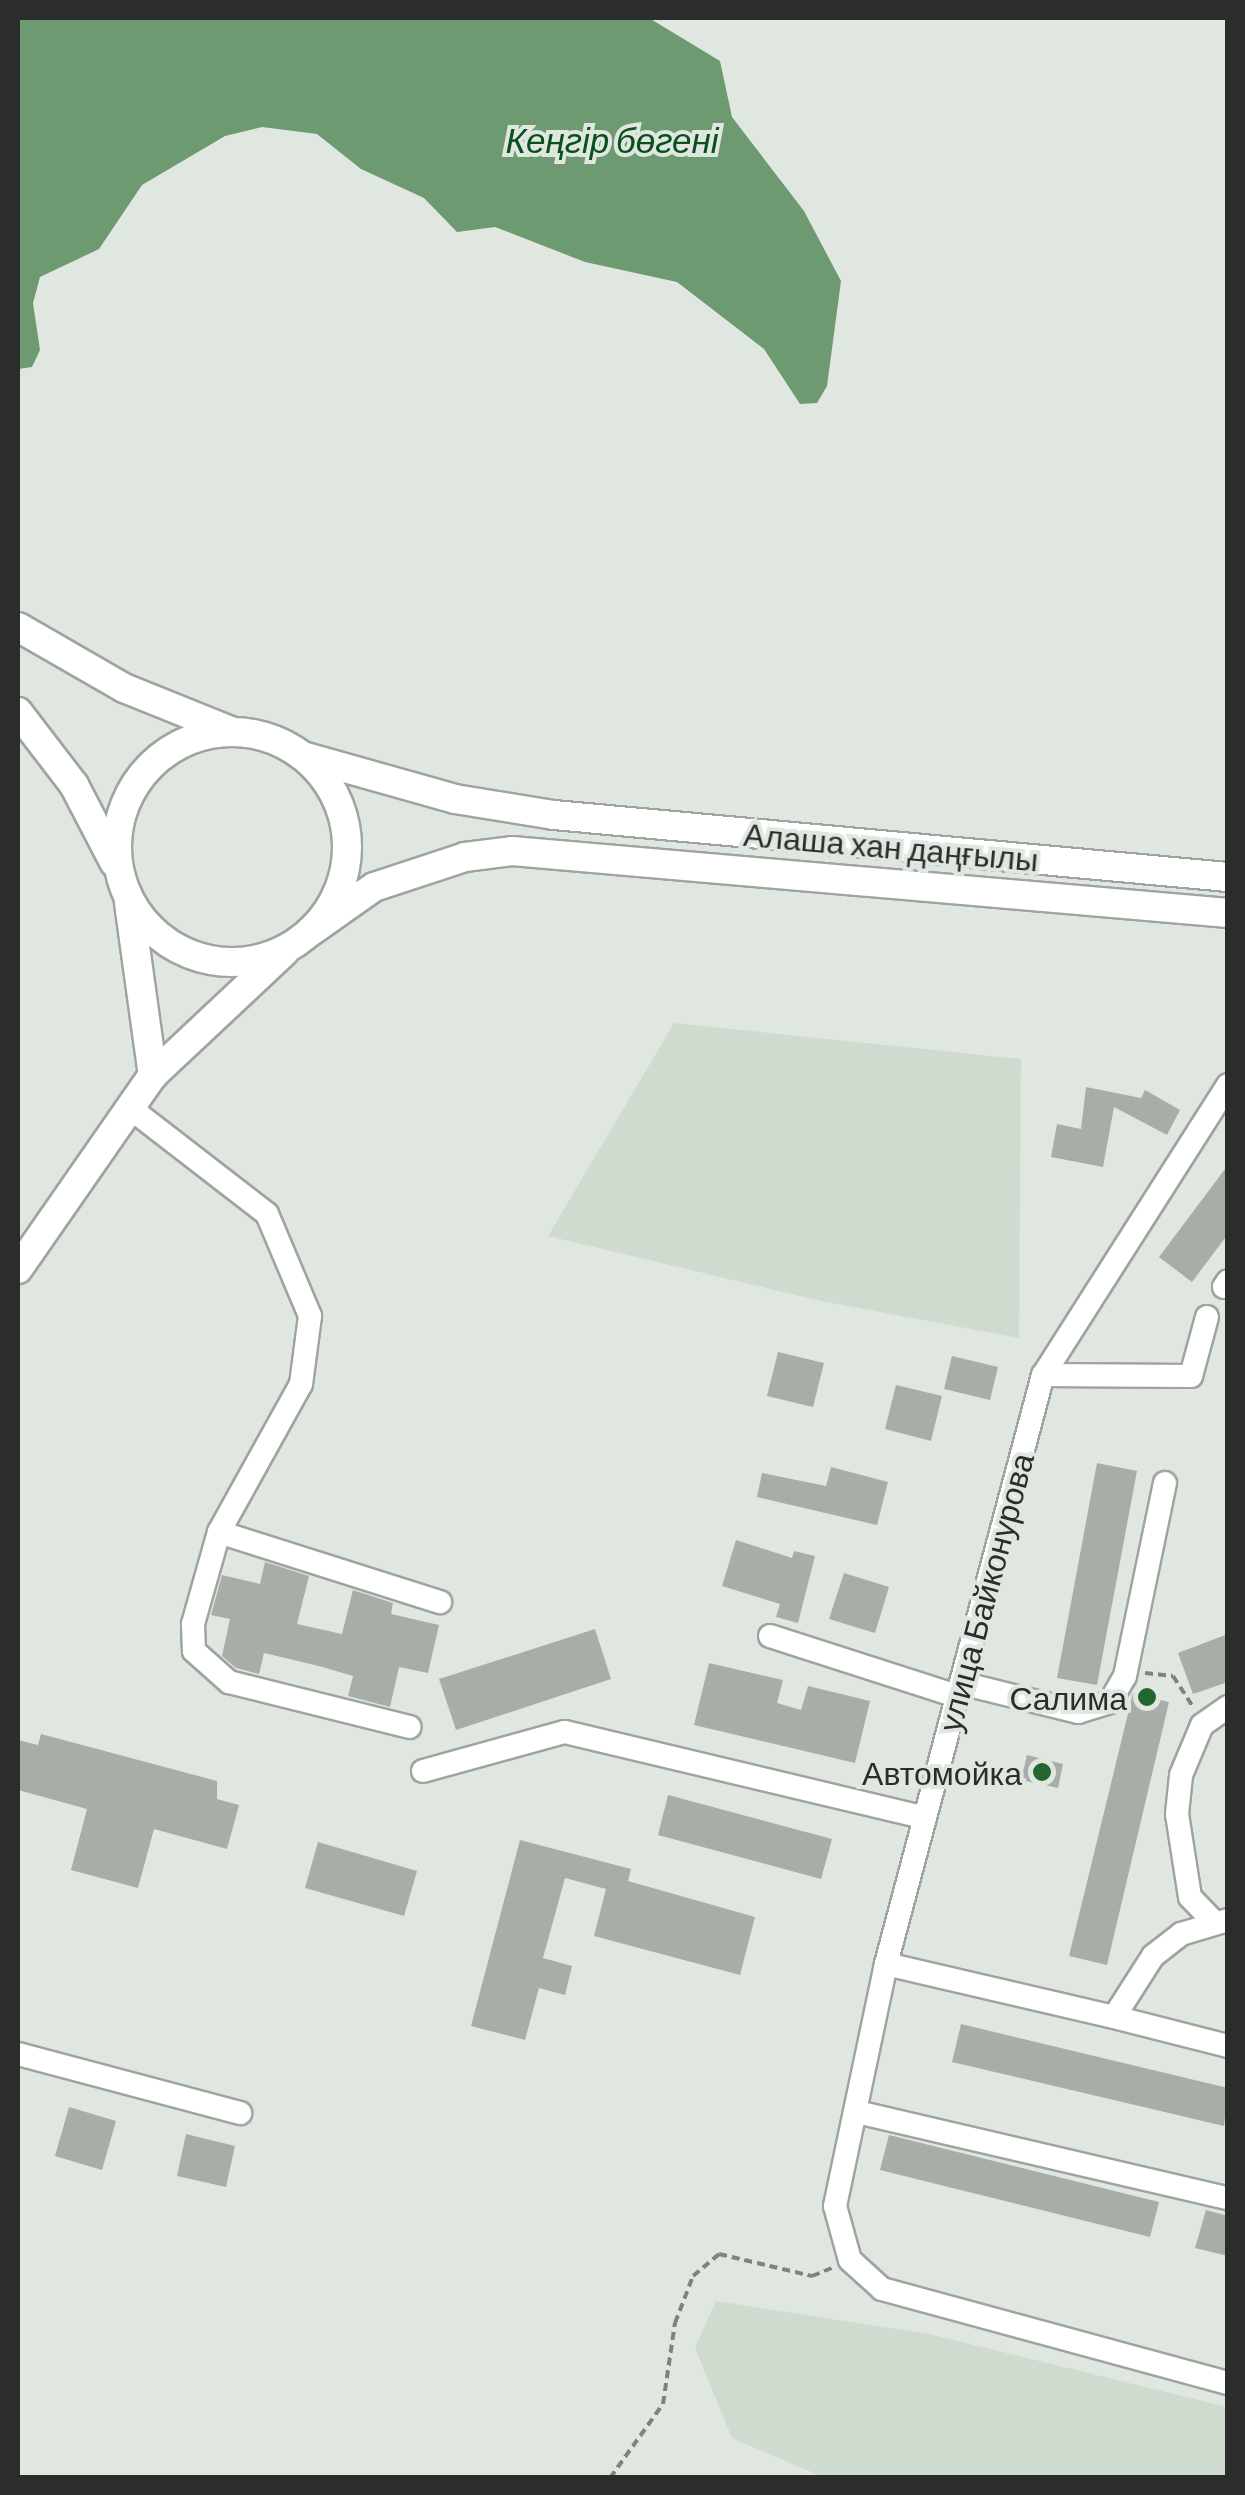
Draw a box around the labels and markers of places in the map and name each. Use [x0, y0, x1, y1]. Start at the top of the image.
place label: Салима [1009, 1678, 1127, 1716]
marker: Салима [1136, 1686, 1158, 1708]
place label: Автомойка [862, 1753, 1022, 1791]
marker: Автомойка [1031, 1761, 1053, 1783]

